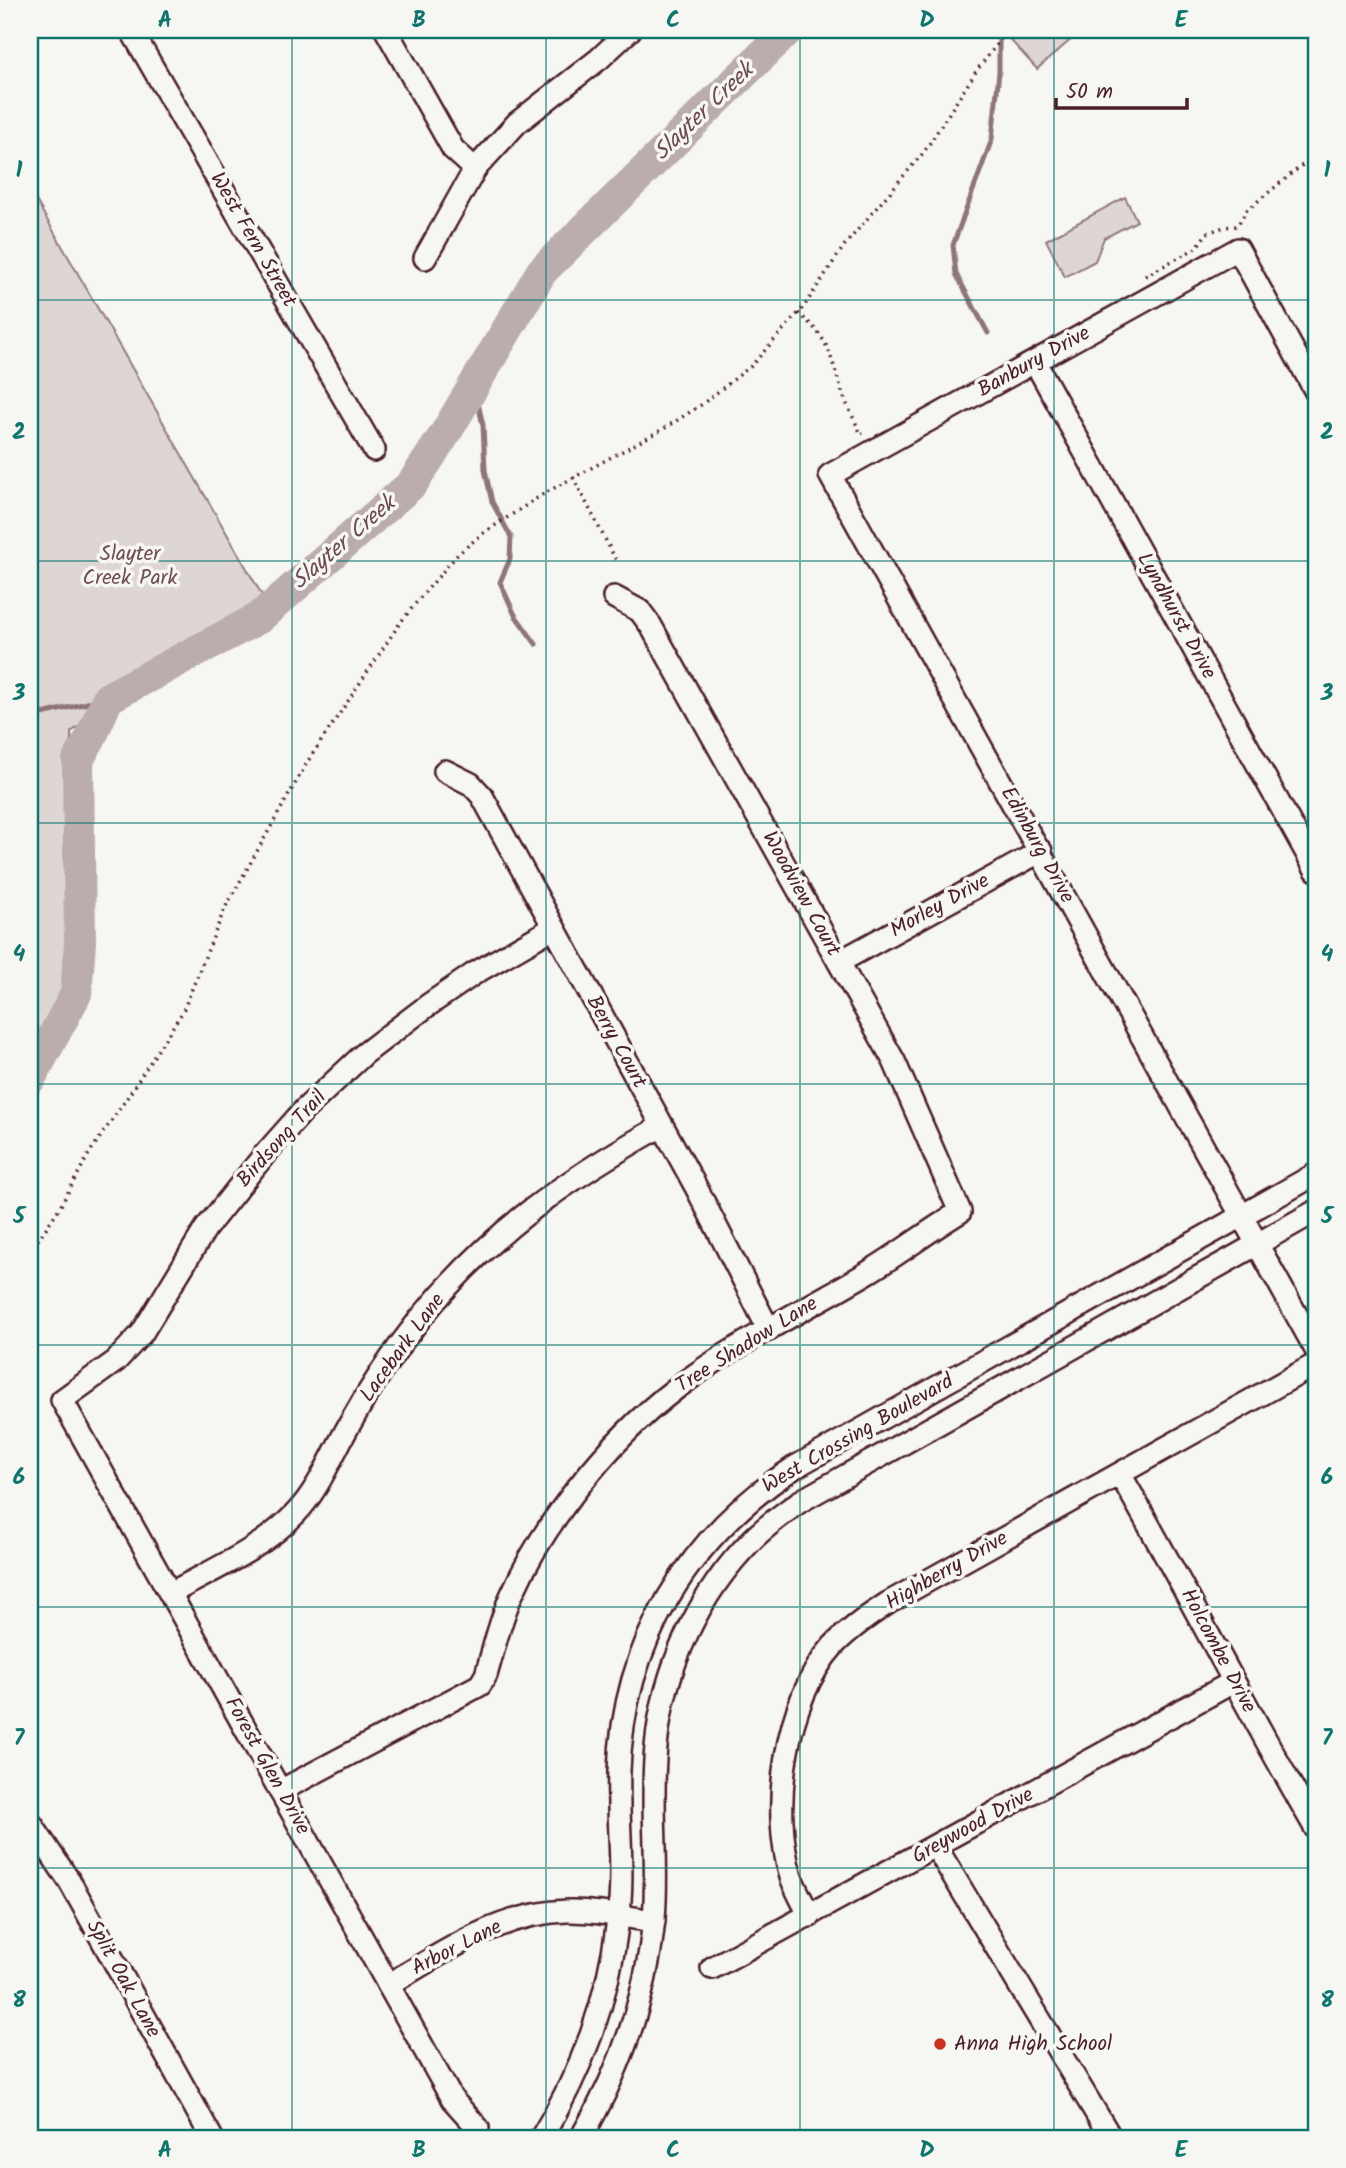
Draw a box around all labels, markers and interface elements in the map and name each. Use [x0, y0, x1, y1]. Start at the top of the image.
text: A [158, 3, 172, 39]
text: B [412, 3, 426, 39]
text: C [666, 3, 680, 39]
text: D [919, 3, 935, 39]
text: E [1175, 3, 1189, 39]
water label: Slayter Creek [645, 52, 765, 170]
scale bar [1056, 66, 1187, 110]
text: 50 m [1066, 76, 1113, 109]
text: 1 [16, 153, 23, 189]
text: 1 [1324, 153, 1331, 189]
street label: West Fern Street [201, 166, 306, 315]
street label: Banbury Drive [972, 317, 1097, 407]
text: 2 [12, 415, 26, 451]
text: 2 [1320, 415, 1334, 451]
water label: Slayter Creek [284, 485, 407, 599]
park label: Slayter Creek Park [83, 538, 178, 595]
street label: Lyndhurst Drive [1127, 547, 1225, 686]
text: 3 [12, 676, 26, 712]
text: 3 [1320, 676, 1334, 712]
street label: Edinburg Drive [991, 780, 1083, 910]
street label: Woodview Court [753, 825, 850, 964]
street label: Morley Drive [884, 865, 996, 947]
text: 4 [13, 937, 26, 973]
text: 4 [1321, 937, 1334, 973]
street label: Berry Court [577, 989, 656, 1095]
street label: Birdsong Trail [229, 1083, 335, 1195]
text: 5 [12, 1199, 27, 1235]
text: 5 [1320, 1199, 1335, 1235]
street label: Lacebark Lane [352, 1286, 454, 1410]
street label: Tree Shadow Lane [669, 1288, 825, 1402]
street label: West Crossing Boulevard [756, 1365, 960, 1502]
text: 6 [13, 1460, 25, 1496]
text: 6 [1321, 1460, 1333, 1496]
street label: Highberry Drive [880, 1522, 1015, 1619]
street label: Holcombe Drive [1171, 1583, 1265, 1720]
street label: Forest Glen Drive [215, 1691, 319, 1841]
text: 7 [14, 1721, 26, 1757]
text: 7 [1322, 1721, 1334, 1757]
street label: Greywood Drive [906, 1779, 1040, 1873]
street label: Arbor Lane [406, 1911, 508, 1985]
street label: Split Oak Lane [77, 1914, 169, 2045]
text: 8 [12, 1983, 26, 2019]
text: 8 [1320, 1983, 1334, 2019]
place label: Anna High School [954, 2028, 1112, 2061]
marker: Anna High School [932, 2036, 948, 2052]
text: A [158, 2133, 172, 2168]
text: B [412, 2133, 426, 2168]
text: C [666, 2133, 680, 2168]
text: D [919, 2133, 935, 2168]
text: E [1175, 2133, 1189, 2168]

